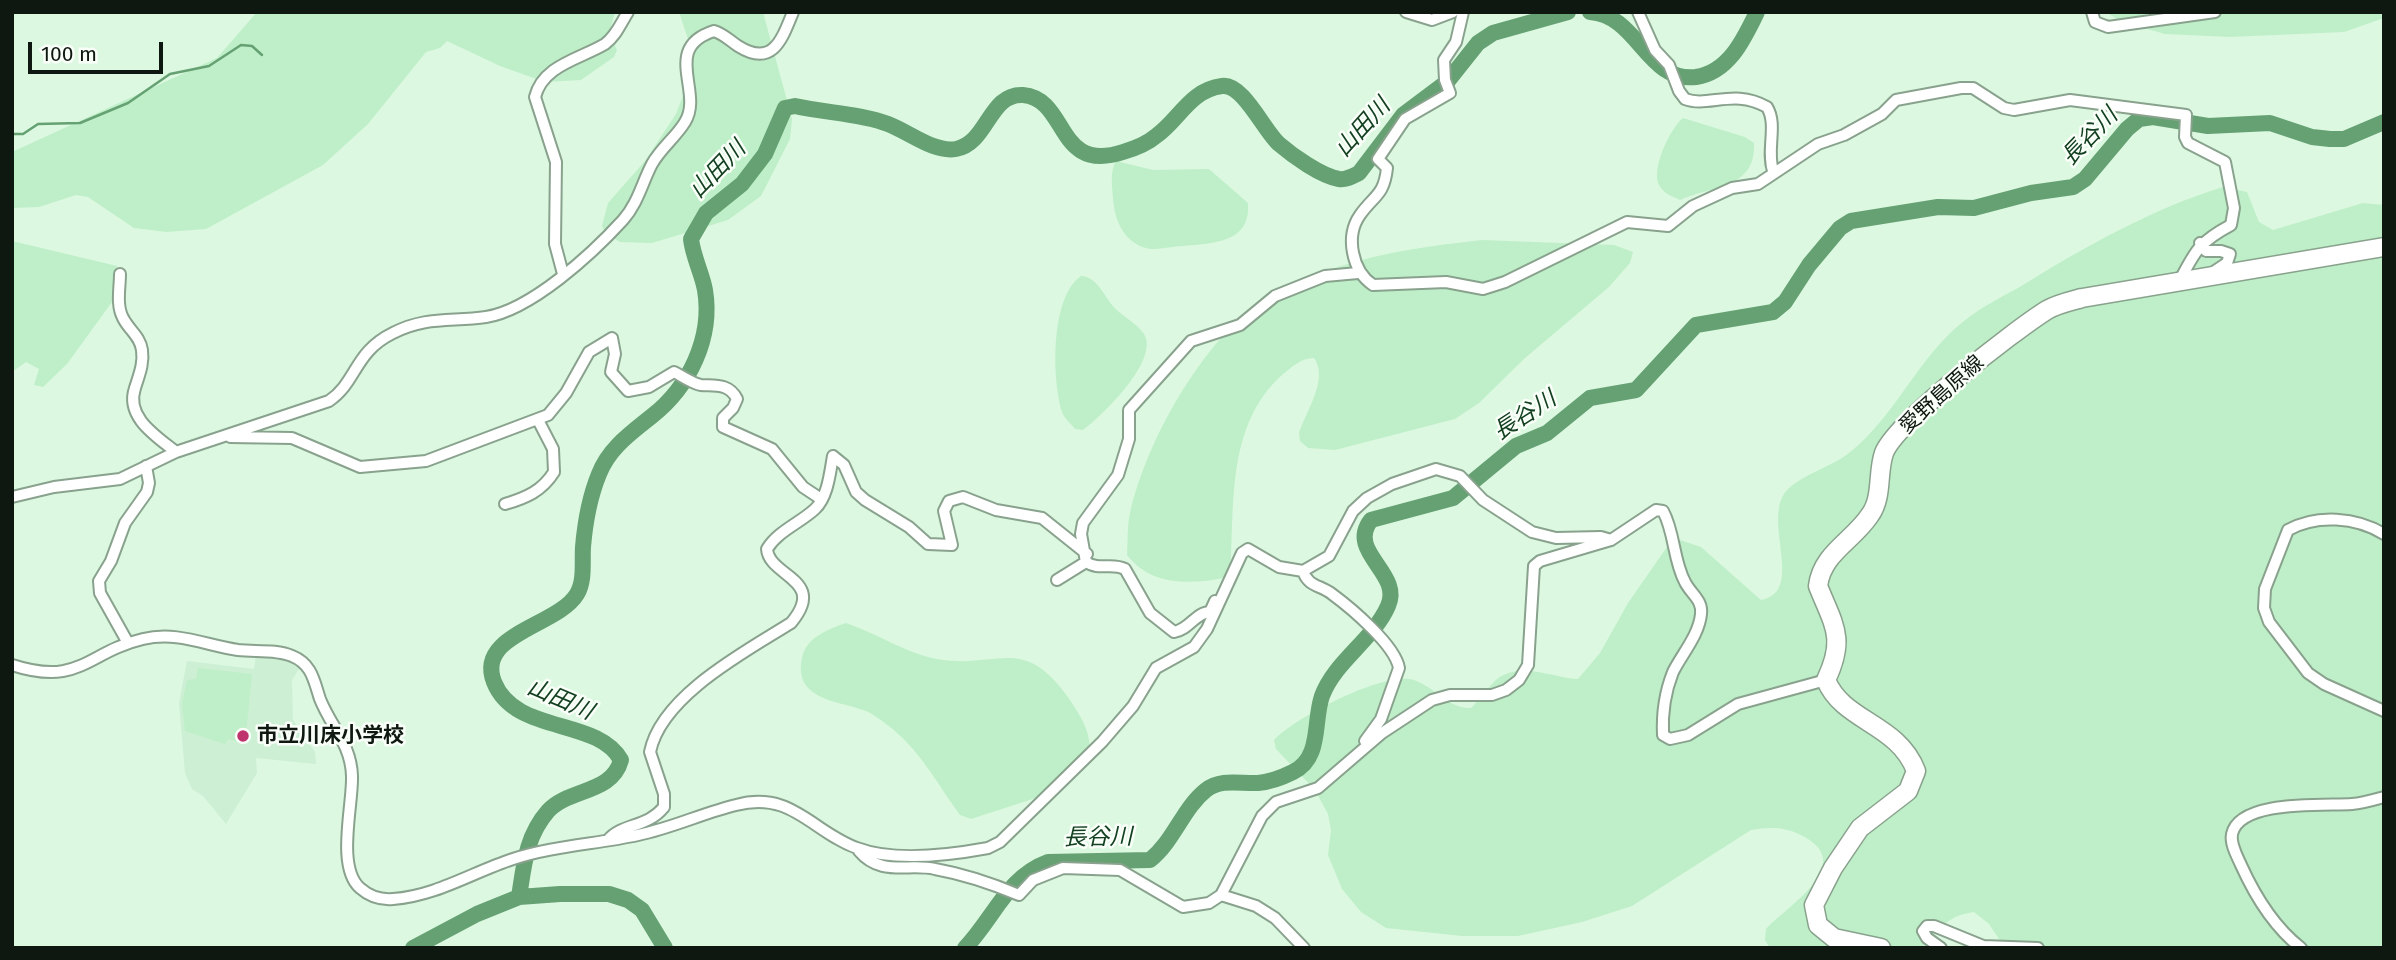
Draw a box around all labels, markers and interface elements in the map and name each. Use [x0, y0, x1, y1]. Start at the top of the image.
scale bar [32, 28, 166, 72]
text: 100 m [41, 41, 97, 67]
water label: 山田川 [1330, 93, 1396, 163]
water label: 長谷川 [2056, 103, 2124, 171]
water label: 山田川 [684, 136, 752, 204]
street label: 愛野島原線 [1895, 351, 1989, 439]
water label: 長谷川 [1489, 386, 1561, 446]
water label: 山田川 [523, 674, 597, 726]
place label: 市立川床小学校 [257, 723, 404, 749]
marker: 市立川床小学校 [235, 728, 251, 744]
water label: 長谷川 [1063, 824, 1133, 852]

